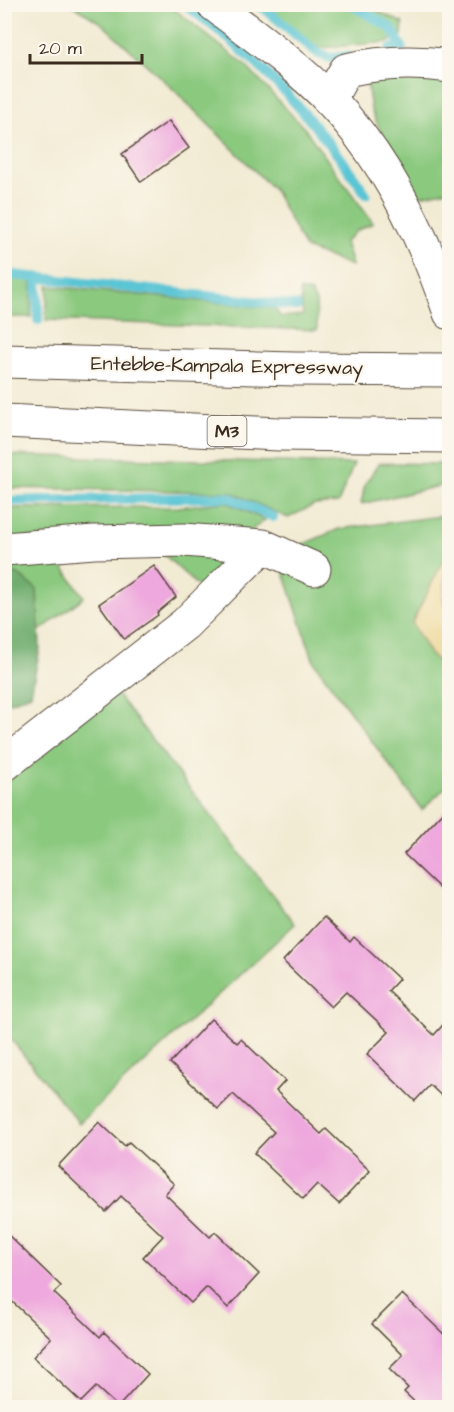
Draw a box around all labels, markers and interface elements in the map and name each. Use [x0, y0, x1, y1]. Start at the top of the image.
scale bar [30, 27, 142, 65]
text: 20 m [39, 36, 82, 61]
street label: Entebbe-Kampala Expressway [91, 350, 363, 383]
road number: M3 [208, 416, 246, 446]

